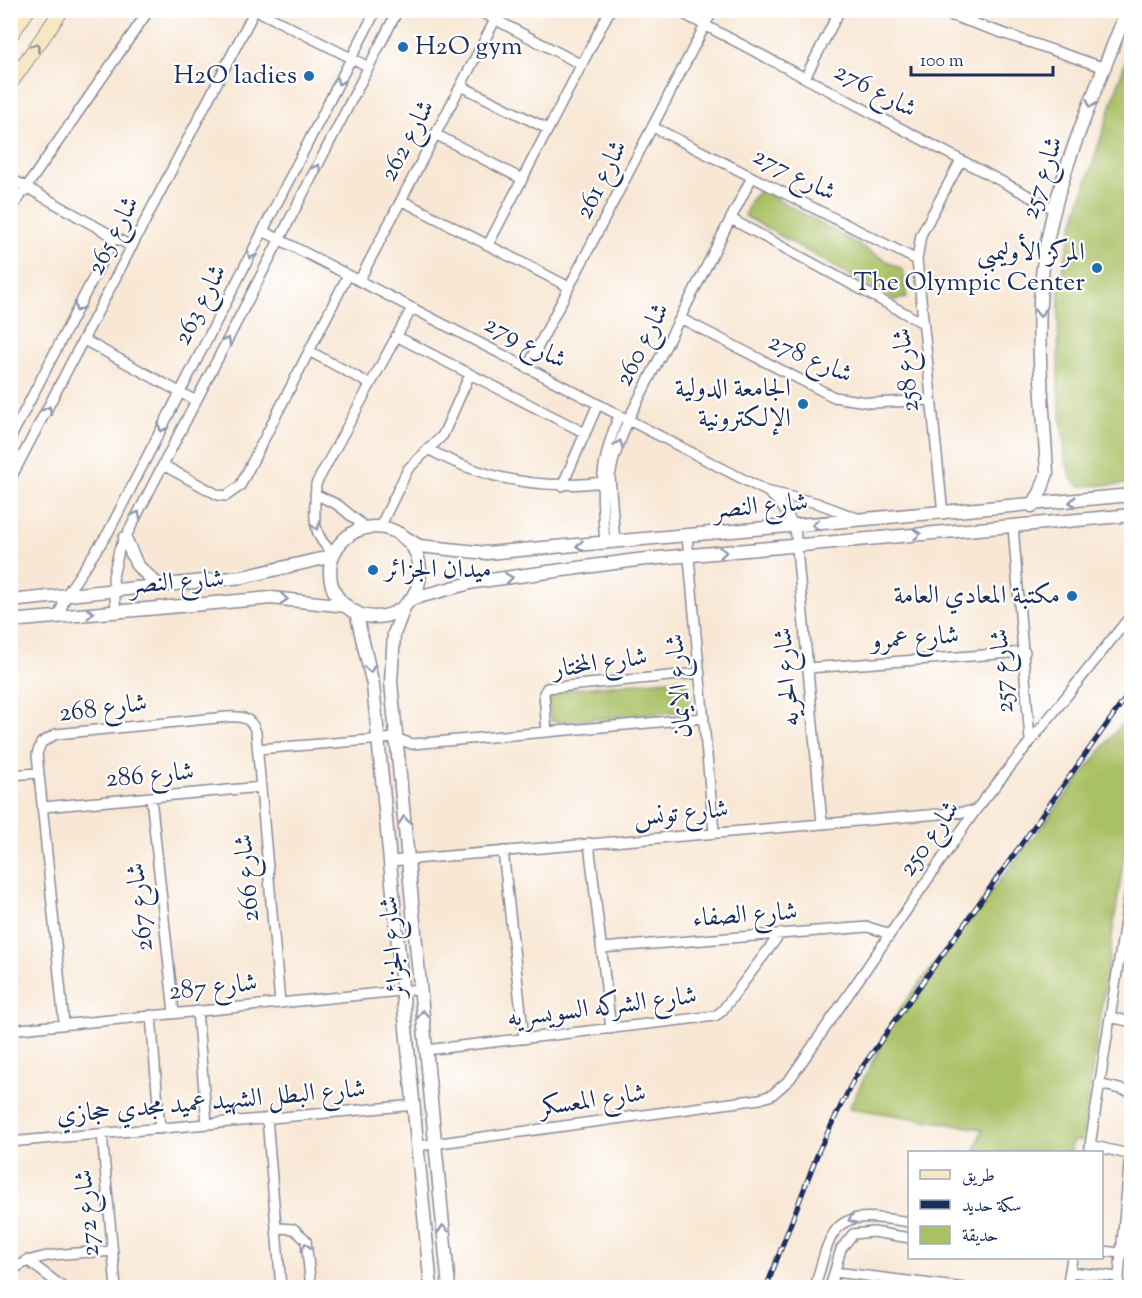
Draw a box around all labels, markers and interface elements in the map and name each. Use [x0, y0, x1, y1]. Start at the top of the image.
place label: H2O gym [415, 29, 523, 66]
scale bar [911, 39, 1054, 77]
marker: H2O gym [396, 40, 410, 54]
one-way arrow [29, 43, 40, 54]
text: 100 m [920, 49, 964, 75]
street label: شارع 276 [827, 54, 923, 129]
place label: H2O ladies [173, 58, 297, 95]
marker: H2O ladies [302, 69, 316, 83]
one-way arrow [336, 75, 347, 86]
street label: شارع 262 [371, 94, 446, 189]
one-way arrow [1086, 98, 1099, 109]
street label: شارع 257 [1012, 132, 1075, 224]
street label: شارع 261 [566, 134, 639, 226]
street label: شارع 277 [746, 138, 842, 213]
one-way arrow [309, 164, 321, 175]
street label: شارع 265 [78, 190, 151, 283]
place label: المركز الأوليمبى The Olympic Center [854, 233, 1085, 302]
one-way arrow [246, 248, 258, 259]
street label: شارع 263 [165, 258, 238, 352]
marker: المركز الأوليمبى The Olympic Center [1090, 261, 1104, 275]
street label: شارع 260 [606, 297, 681, 394]
one-way arrow [74, 302, 85, 313]
street label: شارع 279 [477, 307, 573, 380]
one-way arrow [1034, 308, 1047, 317]
street label: شارع 278 [761, 324, 858, 395]
street label: شارع 258 [884, 326, 931, 414]
one-way arrow [220, 337, 231, 348]
place label: الجامعة الدولية الإلكترونية [675, 371, 791, 438]
marker: الجامعة الدولية الإلكترونية [796, 397, 810, 411]
one-way arrow [41, 405, 52, 416]
one-way arrow [157, 422, 169, 433]
one-way arrow [611, 439, 624, 450]
street label: شارع النصر [709, 484, 810, 531]
one-way arrow [1069, 495, 1078, 508]
one-way arrow [130, 510, 141, 521]
one-way arrow [812, 518, 821, 531]
one-way arrow [309, 521, 322, 531]
one-way arrow [913, 528, 922, 541]
one-way arrow [576, 539, 585, 552]
one-way arrow [719, 546, 728, 559]
place label: ميدان الجزائر [382, 552, 492, 589]
street label: شارع النصر [125, 561, 226, 606]
marker: ميدان الجزائر [366, 563, 380, 577]
one-way arrow [504, 572, 513, 584]
place label: مكتبة المعادي العامة [893, 578, 1060, 615]
marker: مكتبة المعادي العامة [1065, 589, 1079, 603]
one-way arrow [279, 592, 288, 605]
one-way arrow [85, 607, 94, 619]
street label: شارع عمرو [867, 617, 960, 662]
street label: شارع الحريه [765, 626, 812, 728]
street label: شارع 257 [982, 627, 1025, 715]
street label: شارع الايمان [657, 632, 704, 740]
street label: شارع المختار [547, 639, 650, 690]
one-way arrow [363, 664, 376, 674]
street label: شارع 268 [57, 685, 149, 734]
street label: شارع 286 [104, 754, 196, 799]
street label: شارع تونس [632, 791, 730, 838]
street label: شارع 250 [890, 793, 970, 885]
one-way arrow [398, 816, 411, 825]
street label: شارع 266 [226, 832, 271, 924]
street label: شارع 267 [118, 861, 165, 953]
street label: شارع الجزائر [371, 894, 418, 1003]
street label: شارع الصفاء [691, 894, 799, 939]
street label: شارع 287 [167, 965, 259, 1012]
street label: شارع الشركه السويسريه [505, 978, 699, 1039]
one-way arrow [417, 1010, 430, 1019]
street label: شارع البطل الشهيد عميد مجدي حجازي [55, 1071, 367, 1136]
street label: شارع المعسكر [534, 1075, 649, 1128]
legend [908, 1151, 1103, 1259]
text: طريق [962, 1164, 995, 1190]
street label: شارع 272 [66, 1168, 111, 1258]
text: سكة حديد [962, 1194, 1022, 1220]
one-way arrow [848, 1211, 858, 1224]
text: حديقة [962, 1224, 998, 1250]
one-way arrow [437, 1225, 450, 1234]
one-way arrow [300, 1242, 313, 1252]

